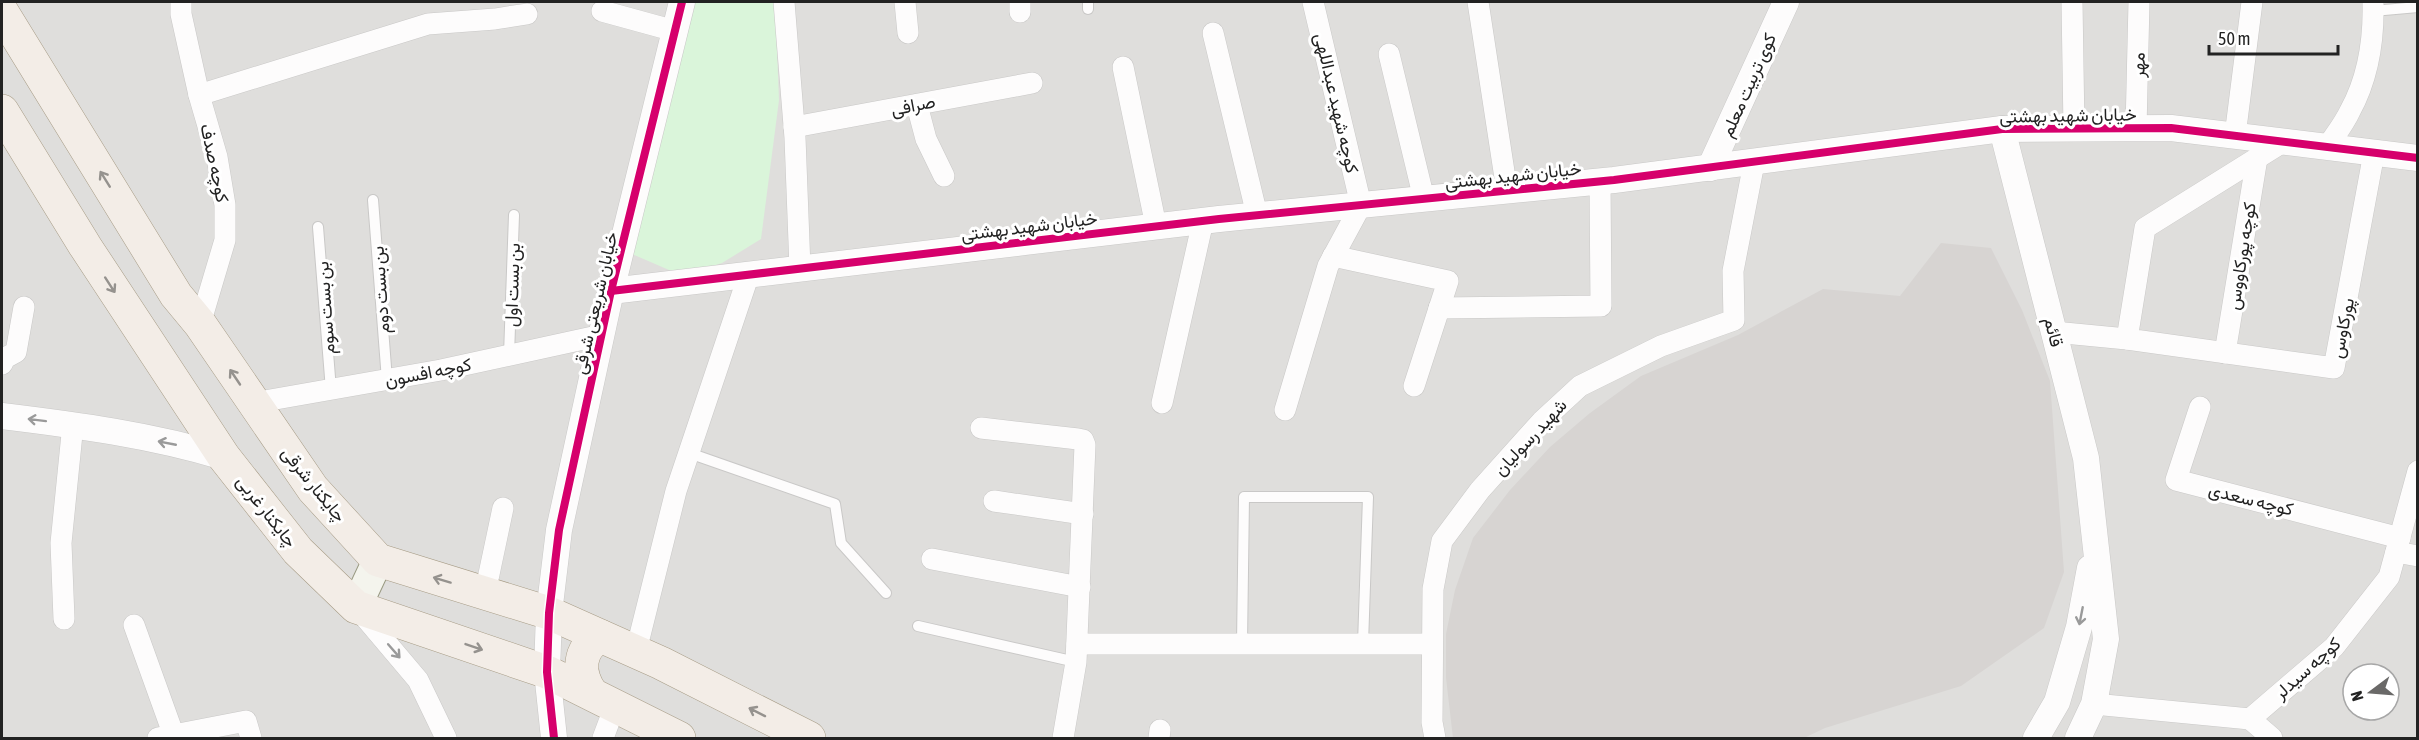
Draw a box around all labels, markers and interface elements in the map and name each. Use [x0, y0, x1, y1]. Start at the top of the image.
scale bar [2209, 18, 2338, 56]
text: 50 m [2218, 28, 2250, 49]
street label: کوی تربیت معلم [1716, 30, 1782, 141]
street label: کوچه شهید عبداللهی [1309, 31, 1363, 176]
street label: مهر [2127, 52, 2150, 79]
street label: صرافی [889, 90, 937, 121]
street label: خیابان شهید بهشتی [1999, 103, 2137, 128]
street label: کوچه صدف [194, 122, 234, 205]
street label: خیابان شهید بهشتی [1444, 157, 1582, 194]
one-way arrow [98, 171, 110, 188]
street label: کوچه پورکاووس [2222, 201, 2262, 312]
street label: خیابان شهید بهشتی [960, 207, 1099, 246]
street label: خیابان شریعتی شرقی [568, 230, 623, 376]
street label: بن بست اول [500, 243, 525, 327]
street label: بن بست دوم [366, 245, 396, 335]
street label: بن بست سوم [311, 261, 341, 355]
one-way arrow [105, 276, 117, 293]
street label: پورکاوس [2326, 296, 2360, 360]
street label: قائم [2038, 315, 2068, 350]
street label: كوچه افسون [383, 353, 473, 393]
one-way arrow [229, 369, 241, 386]
street label: شهید رسولیان [1489, 394, 1572, 480]
one-way arrow [28, 414, 48, 425]
one-way arrow [158, 437, 177, 448]
street label: چایکنار شرقی [276, 442, 351, 527]
street label: چایکنار غربی [231, 471, 302, 552]
street label: کوچه سعدی [2206, 478, 2296, 522]
one-way arrow [433, 574, 452, 585]
one-way arrow [2075, 606, 2086, 625]
street label: کوچه سیدلر [2269, 633, 2346, 705]
one-way arrow [387, 643, 400, 659]
one-way arrow [464, 643, 483, 654]
north arrow [2341, 662, 2401, 722]
text: N [2347, 689, 2367, 703]
one-way arrow [748, 706, 766, 717]

